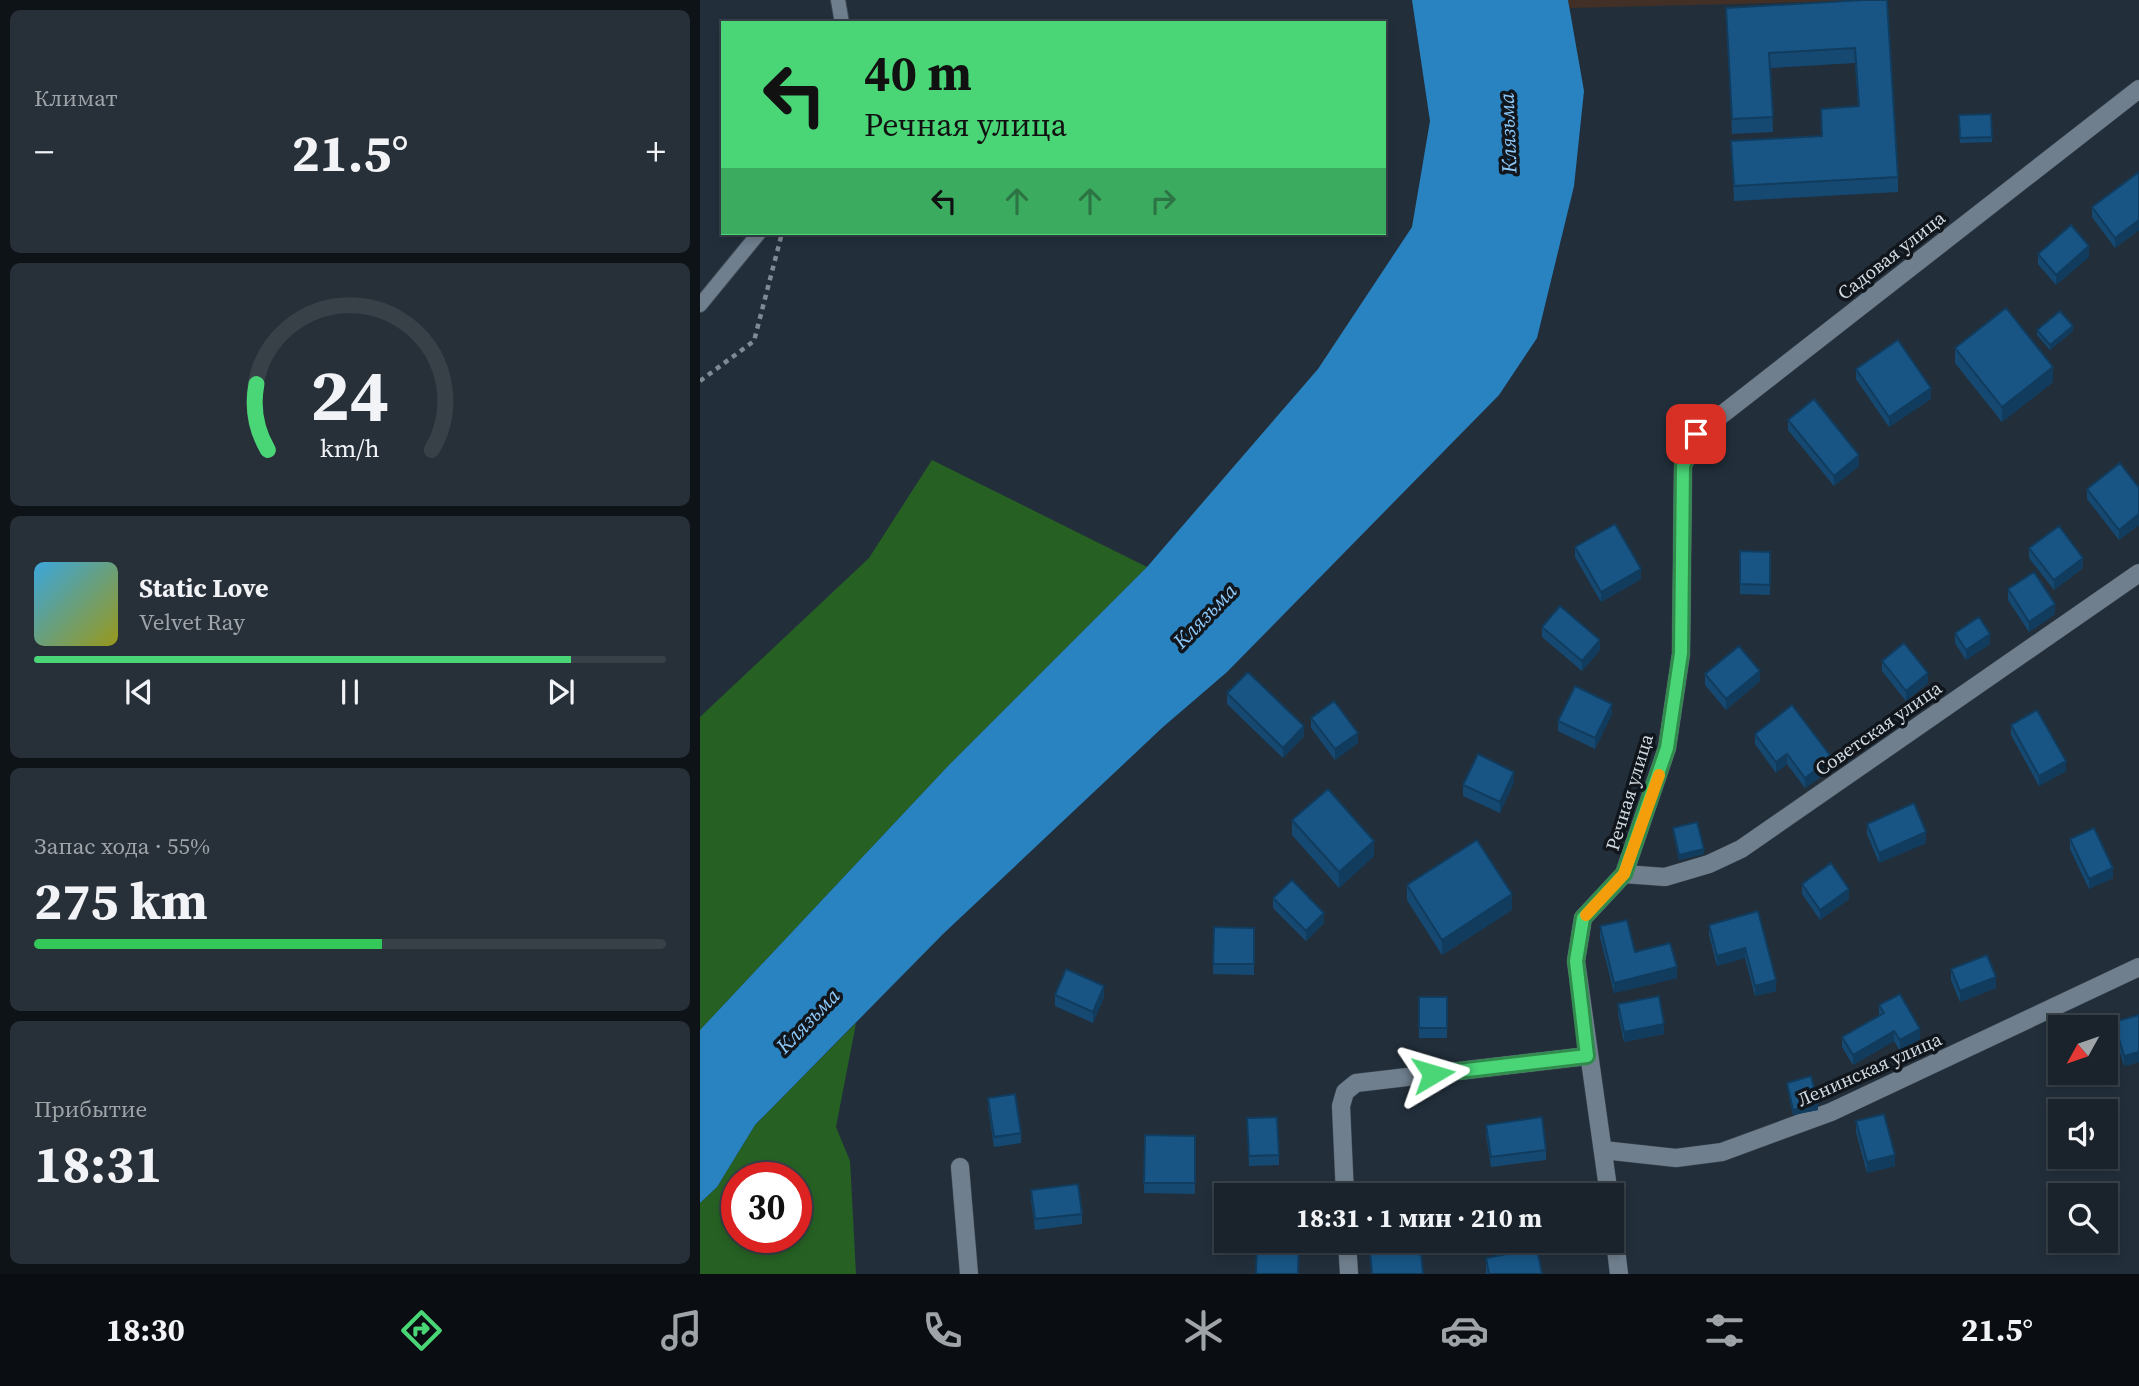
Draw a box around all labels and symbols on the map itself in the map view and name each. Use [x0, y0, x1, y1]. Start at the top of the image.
water label: Клязьма [1492, 92, 1523, 175]
street label: Садовая улица [1832, 204, 1951, 305]
pin [1666, 404, 1726, 464]
water label: Клязьма [1166, 577, 1243, 655]
street label: Советская улица [1809, 674, 1947, 781]
street label: Речная улица [1599, 730, 1659, 853]
water label: Клязьма [769, 982, 846, 1060]
north arrow [2048, 1015, 2118, 1085]
street label: Ленинская улица [1793, 1025, 1946, 1113]
position arrow [1396, 1037, 1470, 1111]
speed limit sign: 30 [721, 1162, 812, 1253]

